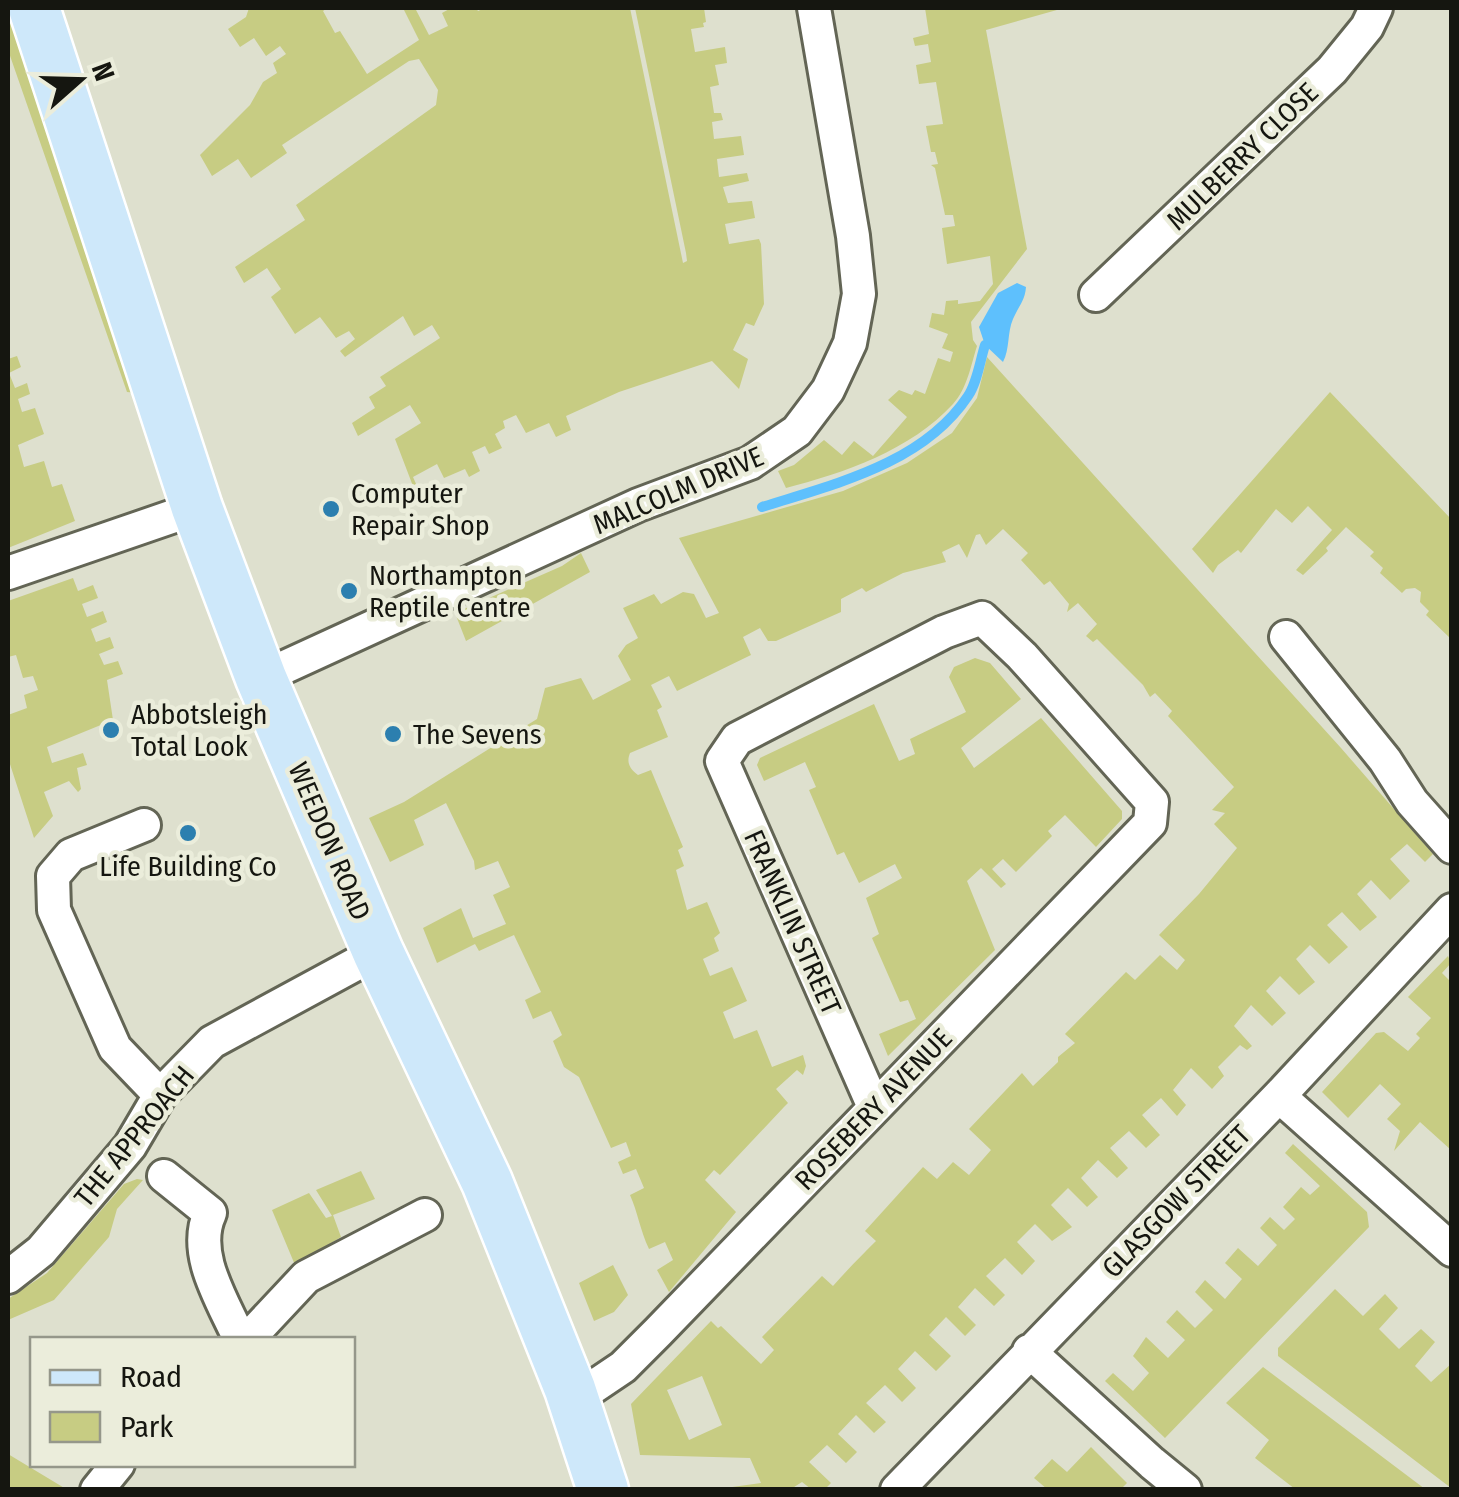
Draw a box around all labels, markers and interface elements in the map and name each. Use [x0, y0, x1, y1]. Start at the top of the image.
north arrow [30, 30, 130, 130]
text: N [85, 58, 121, 85]
street label: MULBERRY CLOSE [1160, 76, 1325, 237]
street label: MALCOLM DRIVE [588, 440, 768, 541]
place label: Computer Repair Shop [351, 477, 490, 542]
marker: Computer Repair Shop [320, 498, 342, 520]
place label: Northampton Reptile Centre [369, 559, 531, 624]
marker: Northampton Reptile Centre [338, 580, 360, 602]
place label: Abbotsleigh Total Look [131, 698, 267, 763]
place label: The Sevens [413, 718, 542, 751]
marker: Abbotsleigh Total Look [100, 719, 122, 741]
marker: The Sevens [382, 723, 404, 745]
street label: WEEDON ROAD [282, 757, 378, 925]
marker: Life Building Co [177, 822, 199, 844]
street label: FRANKLIN STREET [737, 825, 848, 1019]
place label: Life Building Co [99, 850, 277, 883]
street label: ROSEBERY AVENUE [788, 1022, 959, 1197]
street label: THE APPROACH [68, 1059, 201, 1213]
street label: GLASGOW STREET [1095, 1118, 1257, 1284]
legend [30, 1337, 355, 1467]
text: Road [120, 1359, 182, 1395]
text: Park [120, 1409, 173, 1445]

